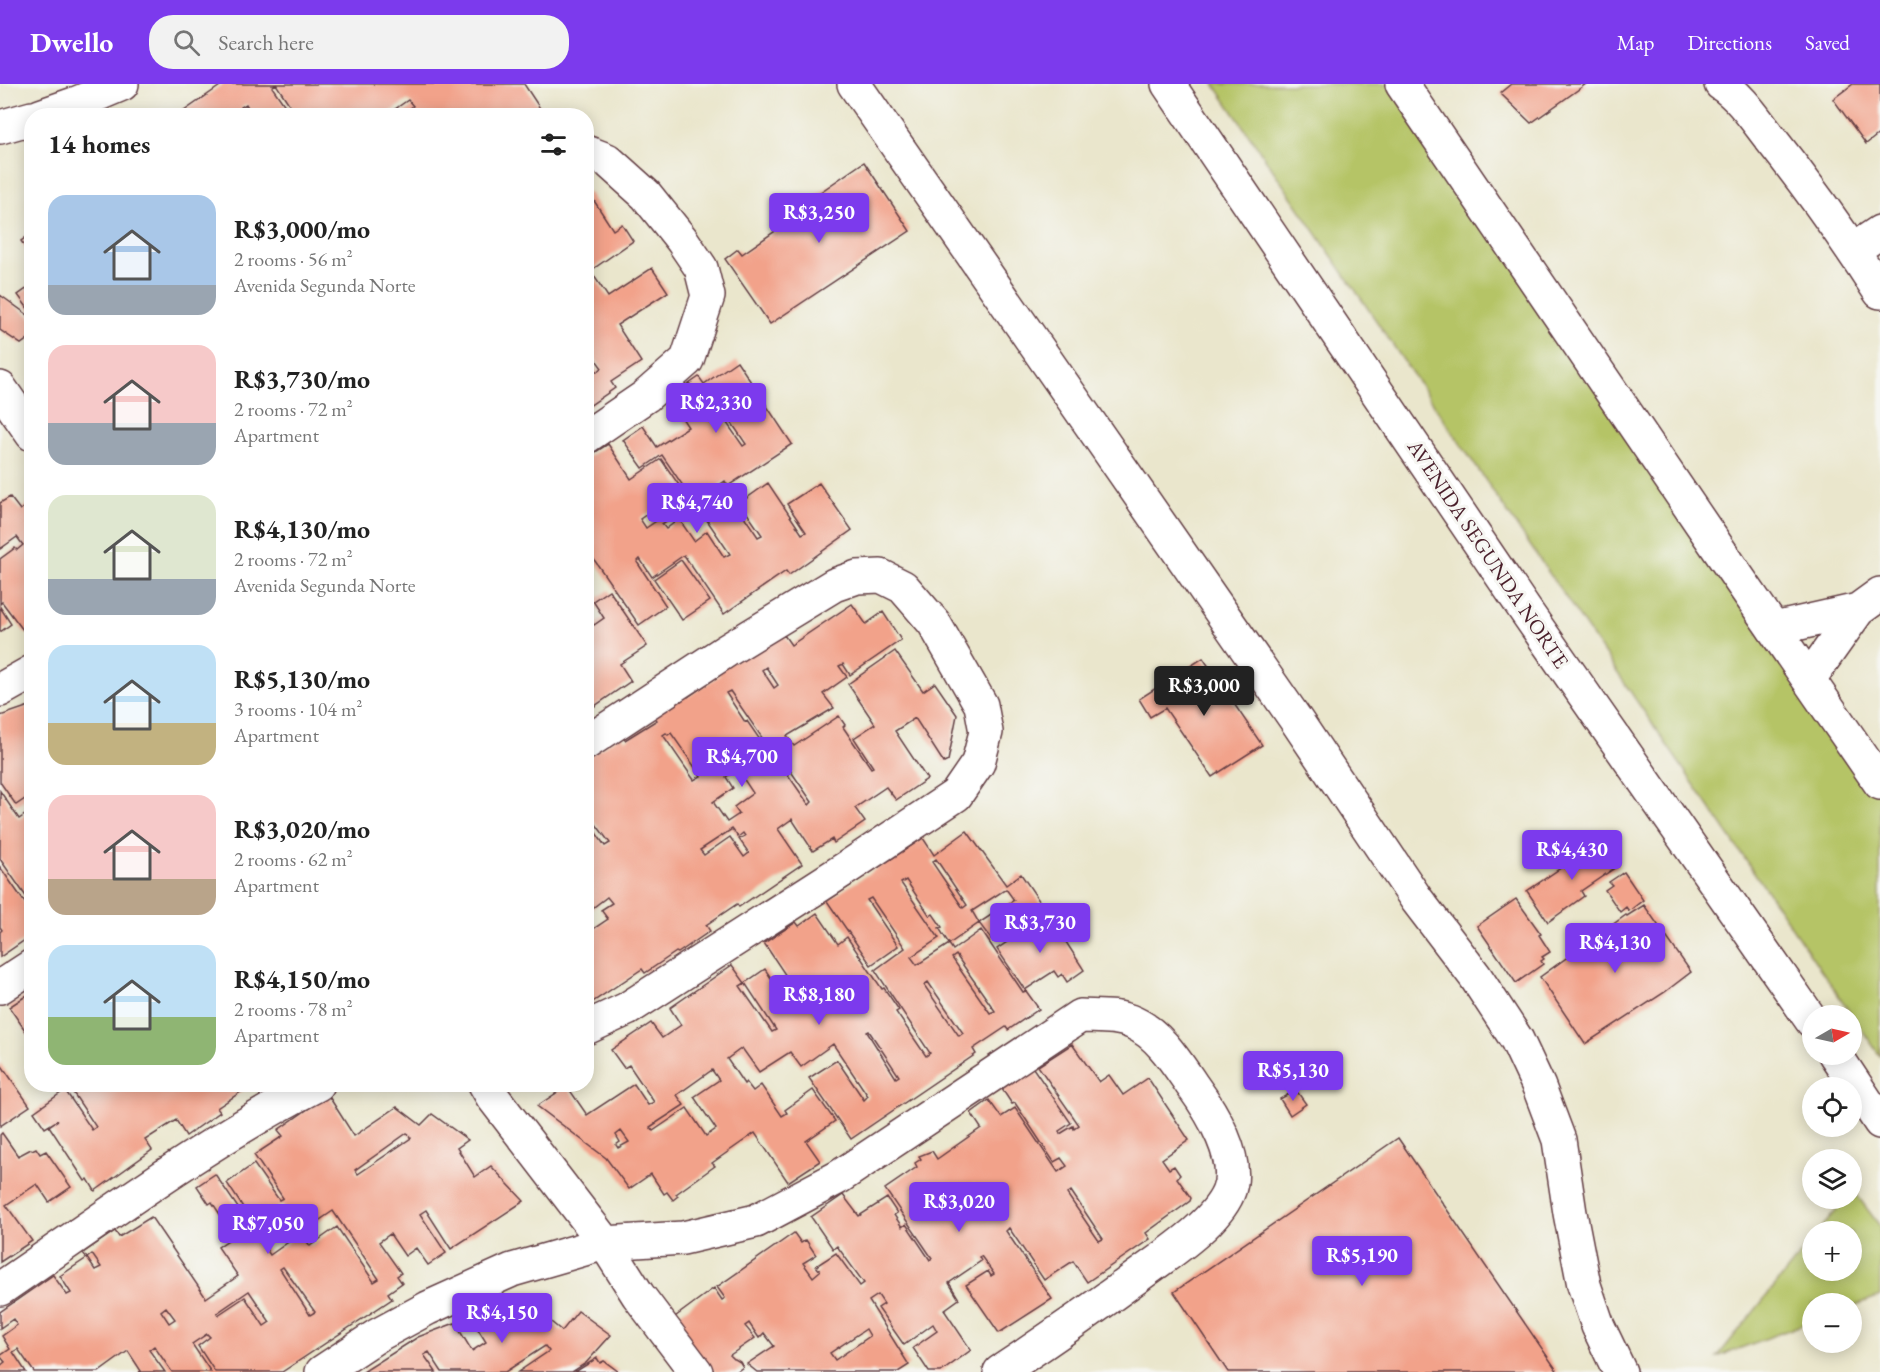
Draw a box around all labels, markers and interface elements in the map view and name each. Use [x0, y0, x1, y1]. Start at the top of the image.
search box [149, 15, 569, 69]
text: Dwello [30, 24, 113, 60]
icon: search [170, 26, 203, 59]
text: Search here [218, 28, 314, 57]
text: Map [1617, 29, 1654, 56]
text: Directions [1687, 29, 1772, 56]
text: Saved [1805, 29, 1850, 56]
text: 14 homes [48, 127, 150, 161]
icon: filters [537, 128, 570, 161]
pin: R$3,250 [764, 193, 874, 244]
text: R$3,250 [783, 199, 855, 225]
text: R$3,000/mo [234, 212, 370, 246]
icon: home [96, 219, 168, 291]
text: 2 rooms · 56 m² [234, 246, 353, 272]
text: Avenida Segunda Norte [234, 272, 416, 298]
text: R$3,730/mo [234, 362, 370, 396]
icon: home [96, 369, 168, 441]
pin: R$2,330 [661, 383, 771, 434]
text: R$2,330 [680, 389, 752, 415]
text: 2 rooms · 72 m² [234, 396, 353, 422]
text: Apartment [234, 422, 319, 448]
street label: AVENIDA SEGUNDA NORTE [1401, 434, 1575, 673]
pin: R$4,740 [642, 483, 752, 534]
text: R$4,740 [661, 489, 733, 515]
text: R$4,130/mo [234, 512, 370, 546]
icon: home [96, 519, 168, 591]
text: 2 rooms · 72 m² [234, 546, 353, 572]
text: Avenida Segunda Norte [234, 572, 416, 598]
text: R$5,130/mo [234, 662, 370, 696]
pin: R$3,000 [1149, 666, 1259, 717]
icon: home [96, 669, 168, 741]
text: R$3,000 [1168, 672, 1240, 698]
text: 3 rooms · 104 m² [234, 696, 362, 722]
text: Apartment [234, 722, 319, 748]
pin: R$4,700 [687, 737, 797, 788]
text: R$4,700 [706, 743, 778, 769]
text: R$3,020/mo [234, 812, 370, 846]
icon: home [96, 819, 168, 891]
pin: R$4,430 [1517, 830, 1627, 881]
text: R$4,430 [1536, 836, 1608, 862]
text: 2 rooms · 62 m² [234, 846, 353, 872]
text: Apartment [234, 872, 319, 898]
pin: R$3,730 [985, 903, 1095, 954]
text: R$3,730 [1004, 909, 1076, 935]
pin: R$4,130 [1560, 923, 1670, 974]
text: R$4,130 [1579, 929, 1651, 955]
text: R$4,150/mo [234, 962, 370, 996]
icon: home [96, 969, 168, 1041]
pin: R$8,180 [764, 975, 874, 1026]
text: R$8,180 [783, 981, 855, 1007]
text: 2 rooms · 78 m² [234, 996, 353, 1022]
north arrow [1802, 1005, 1862, 1065]
map controls [1802, 1005, 1862, 1353]
text: Apartment [234, 1022, 319, 1048]
pin: R$5,130 [1238, 1051, 1348, 1102]
text: R$5,130 [1257, 1057, 1329, 1083]
button: locate [1802, 1077, 1862, 1137]
button: layers [1802, 1149, 1862, 1209]
pin: R$3,020 [904, 1182, 1014, 1233]
text: R$3,020 [923, 1188, 995, 1214]
pin: R$7,050 [213, 1204, 323, 1255]
text: R$7,050 [232, 1210, 304, 1236]
button: + [1802, 1221, 1862, 1281]
pin: R$5,190 [1307, 1236, 1417, 1287]
text: R$5,190 [1326, 1242, 1398, 1268]
pin: R$4,150 [447, 1293, 557, 1344]
button: − [1802, 1293, 1862, 1353]
text: R$4,150 [466, 1299, 538, 1325]

